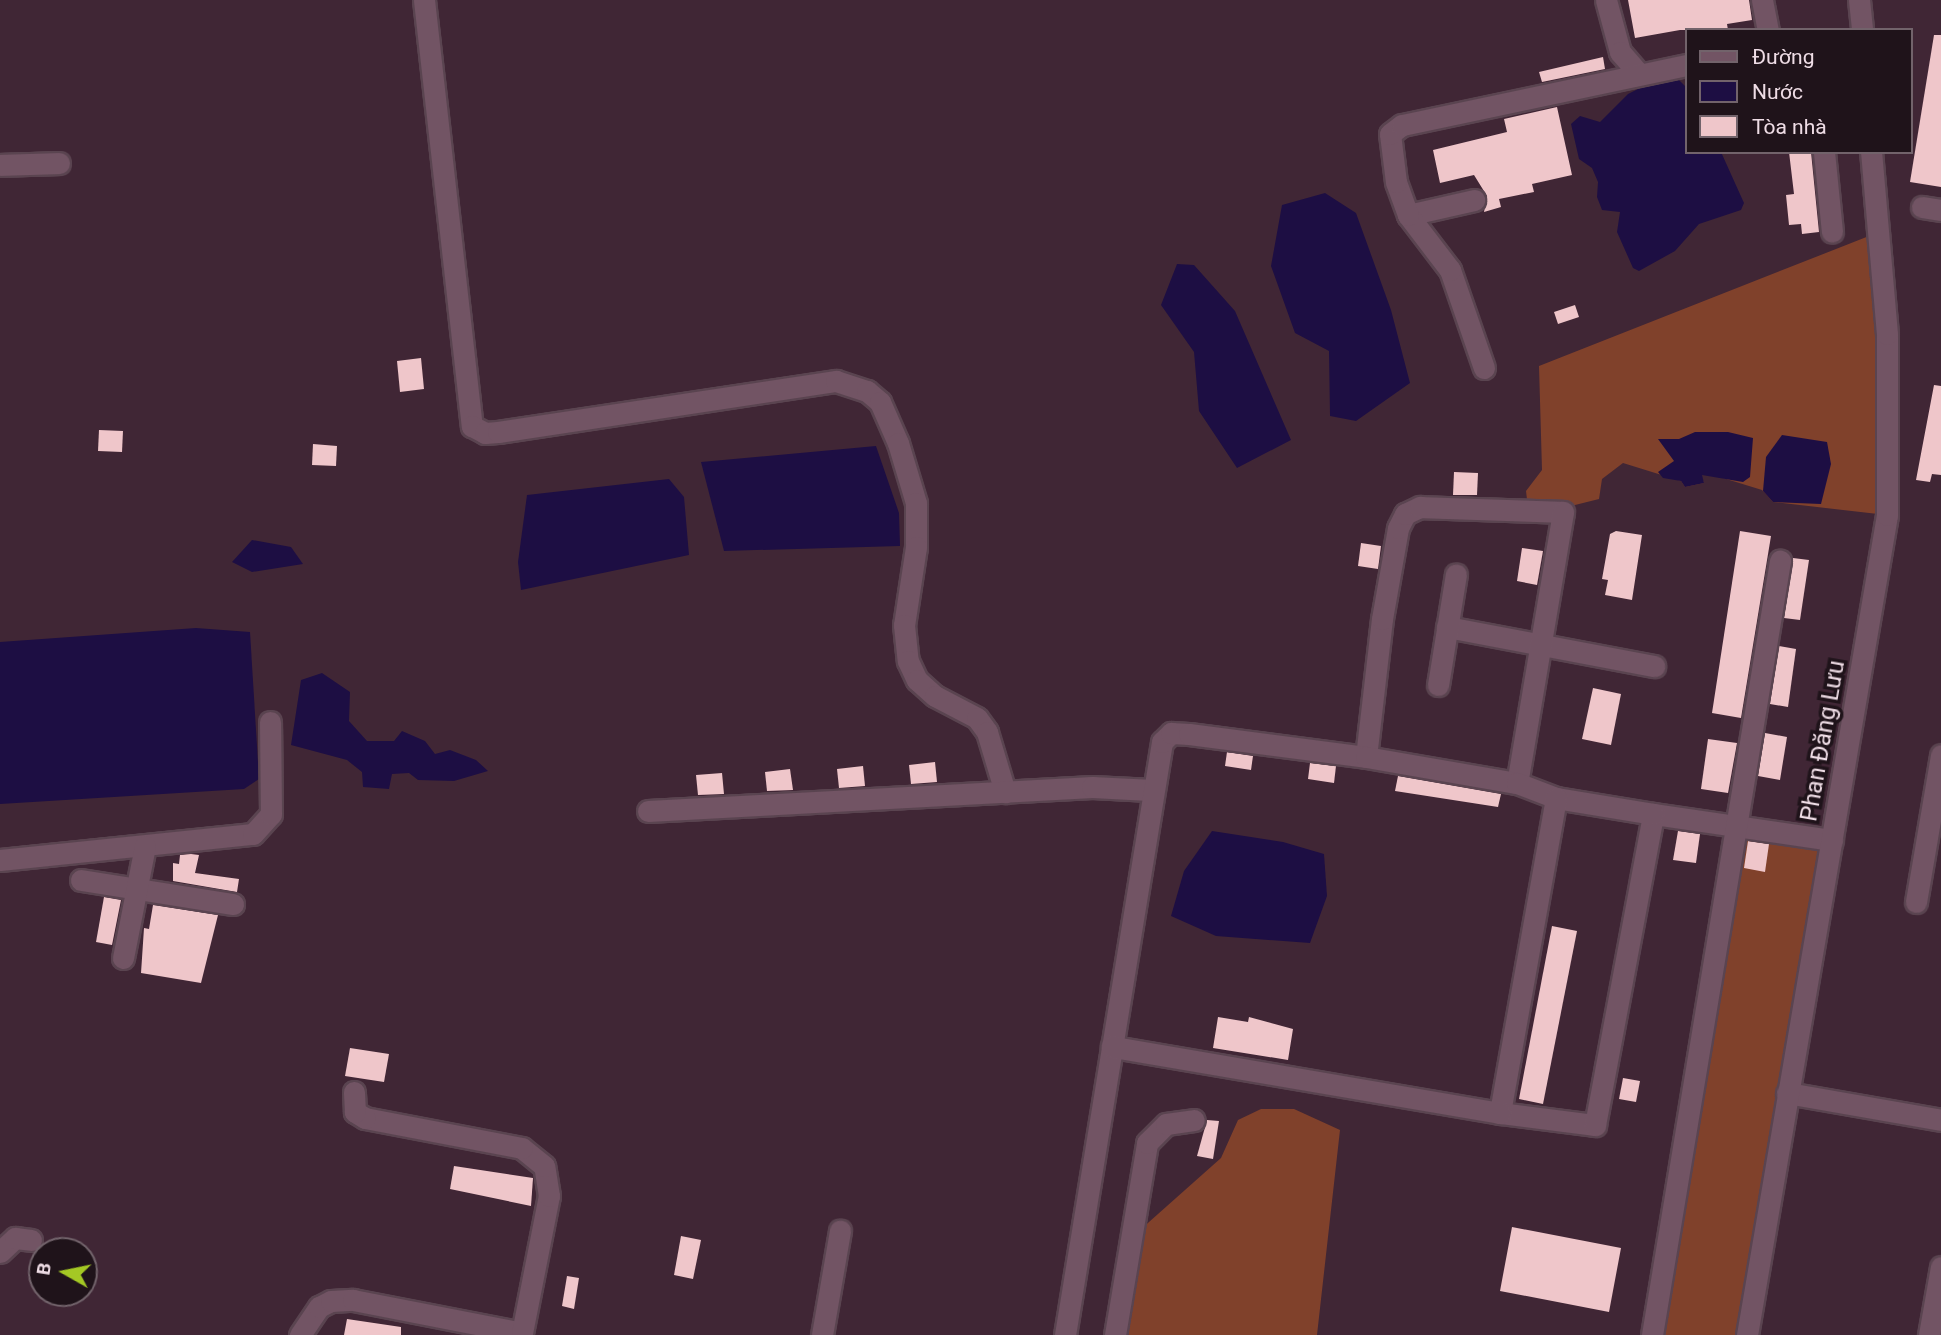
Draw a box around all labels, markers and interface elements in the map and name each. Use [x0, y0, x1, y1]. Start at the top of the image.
legend [1686, 28, 1913, 154]
text: Đường [1752, 45, 1814, 69]
text: Nước [1752, 80, 1803, 104]
text: Tòa nhà [1752, 115, 1827, 139]
street label: Phan Đăng Lưu [1795, 658, 1851, 824]
north arrow [28, 1237, 98, 1307]
text: B [31, 1261, 56, 1277]

